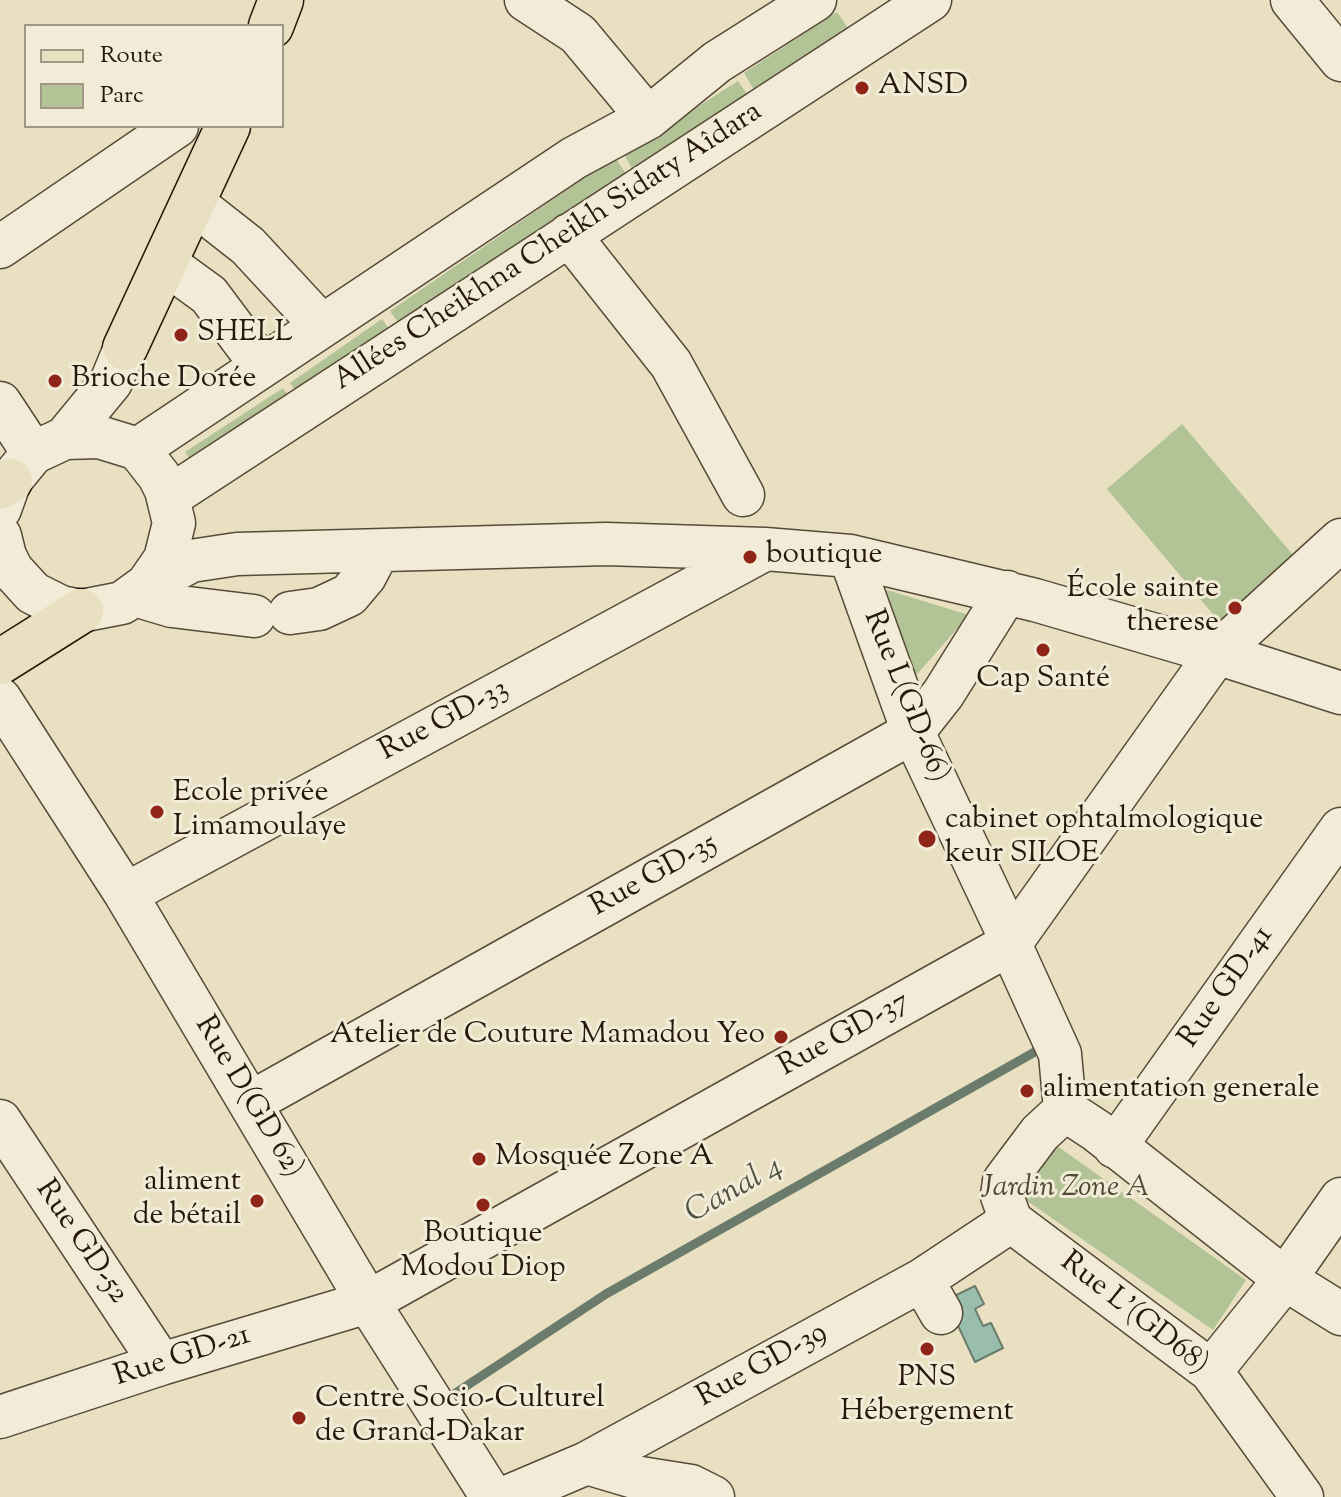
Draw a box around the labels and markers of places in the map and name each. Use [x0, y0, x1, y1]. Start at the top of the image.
place label: ANSD [878, 70, 968, 106]
marker: ANSD [853, 79, 871, 97]
place label: SHELL [197, 317, 293, 353]
marker: SHELL [172, 326, 190, 344]
place label: Brioche Dorée [71, 363, 256, 399]
marker: Brioche Dorée [46, 372, 64, 390]
place label: boutique [766, 539, 882, 575]
marker: boutique [741, 548, 759, 566]
place label: École sainte therese [1067, 573, 1219, 644]
marker: École sainte therese [1226, 599, 1244, 617]
marker: Cap Santé [1034, 641, 1052, 659]
place label: Cap Santé [976, 663, 1110, 699]
place label: Ecole privée Limamoulaye [173, 777, 347, 848]
marker: Ecole privée Limamoulaye [148, 803, 166, 821]
place label: cabinet ophtalmologique keur SILOE [945, 804, 1263, 874]
marker: cabinet ophtalmologique keur SILOE [916, 828, 938, 850]
place label: Atelier de Couture Mamadou Yeo [330, 1019, 765, 1055]
marker: Atelier de Couture Mamadou Yeo [772, 1028, 790, 1046]
place label: alimentation generale [1043, 1073, 1320, 1109]
marker: alimentation generale [1018, 1082, 1036, 1100]
place label: Mosquée Zone A [495, 1141, 714, 1177]
marker: Mosquée Zone A [470, 1150, 488, 1168]
place label: aliment de bétail [133, 1166, 241, 1236]
marker: aliment de bétail [248, 1192, 266, 1210]
marker: Boutique Modou Diop [474, 1196, 492, 1214]
place label: Boutique Modou Diop [400, 1218, 566, 1288]
marker: PNS Hébergement [918, 1340, 936, 1358]
place label: PNS Hébergement [840, 1362, 1014, 1432]
place label: Centre Socio-Culturel de Grand-Dakar [315, 1383, 605, 1454]
marker: Centre Socio-Culturel de Grand-Dakar [290, 1409, 308, 1427]

